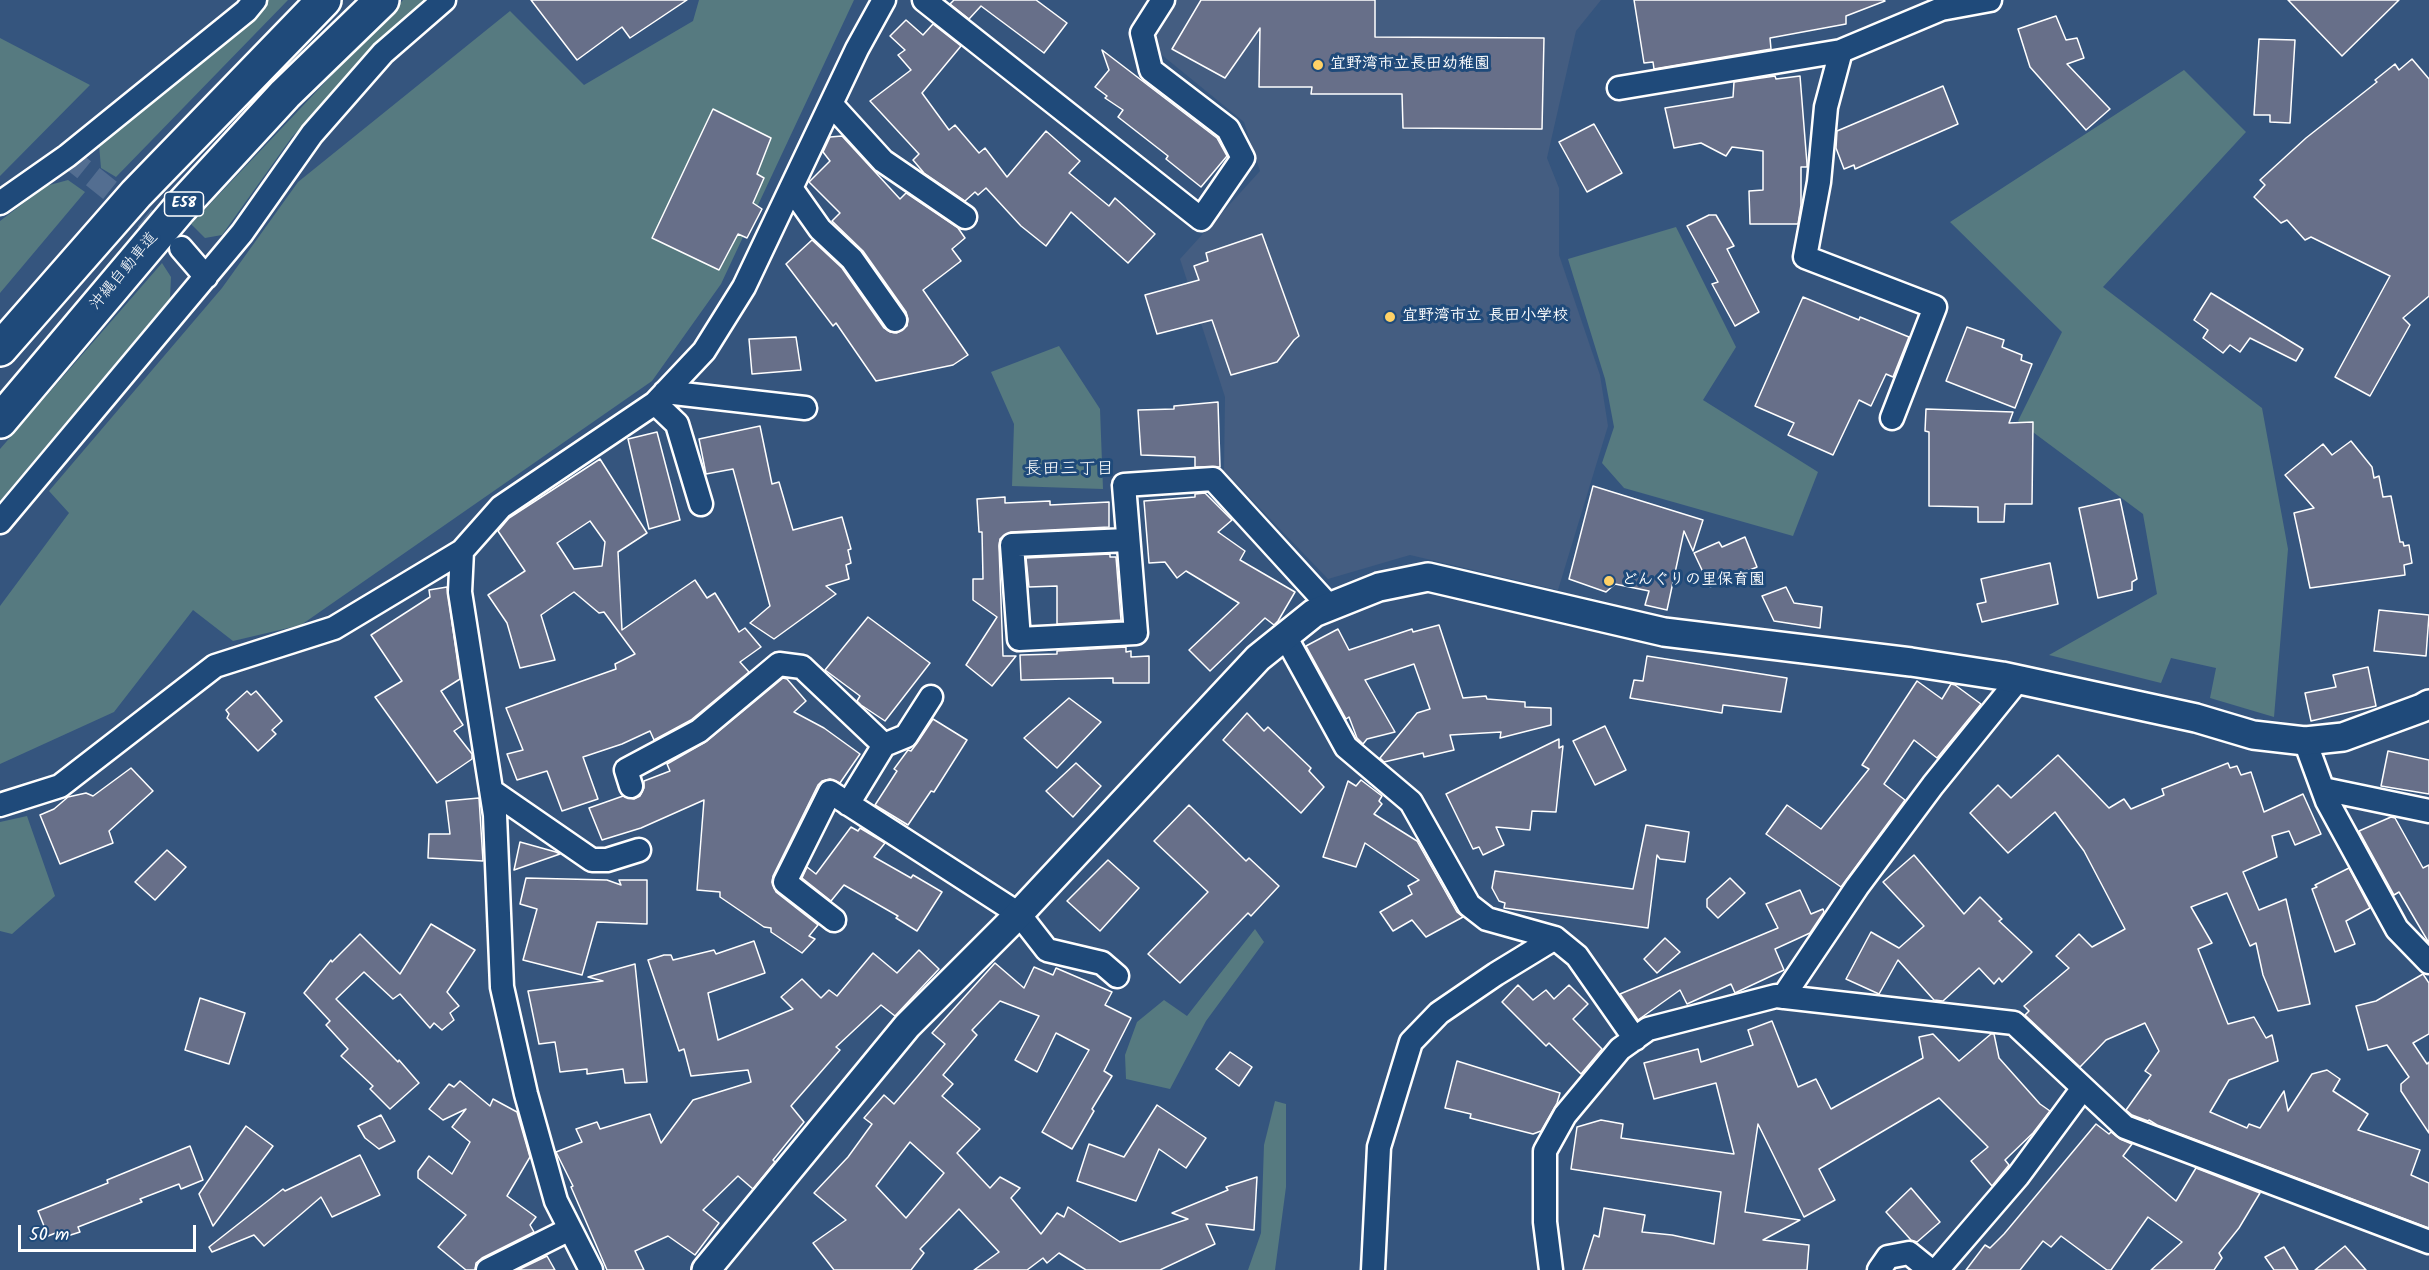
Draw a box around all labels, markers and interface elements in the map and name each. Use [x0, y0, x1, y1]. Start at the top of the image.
place label: 宜野湾市立長田幼稚園 [1330, 55, 1490, 75]
marker: 宜野湾市立長田幼稚園 [1311, 58, 1325, 72]
road number: E58 [164, 192, 204, 216]
street label: 沖縄自動車道 [87, 229, 163, 315]
place label: 宜野湾市立 長田小学校 [1402, 307, 1568, 327]
marker: 宜野湾市立 長田小学校 [1383, 310, 1397, 324]
district label: 長田三丁目 [1024, 460, 1114, 482]
place label: どんぐりの里保育園 [1621, 571, 1765, 591]
marker: どんぐりの里保育園 [1602, 574, 1616, 588]
scale bar [21, 1213, 200, 1251]
text: 50 m [29, 1221, 69, 1250]

